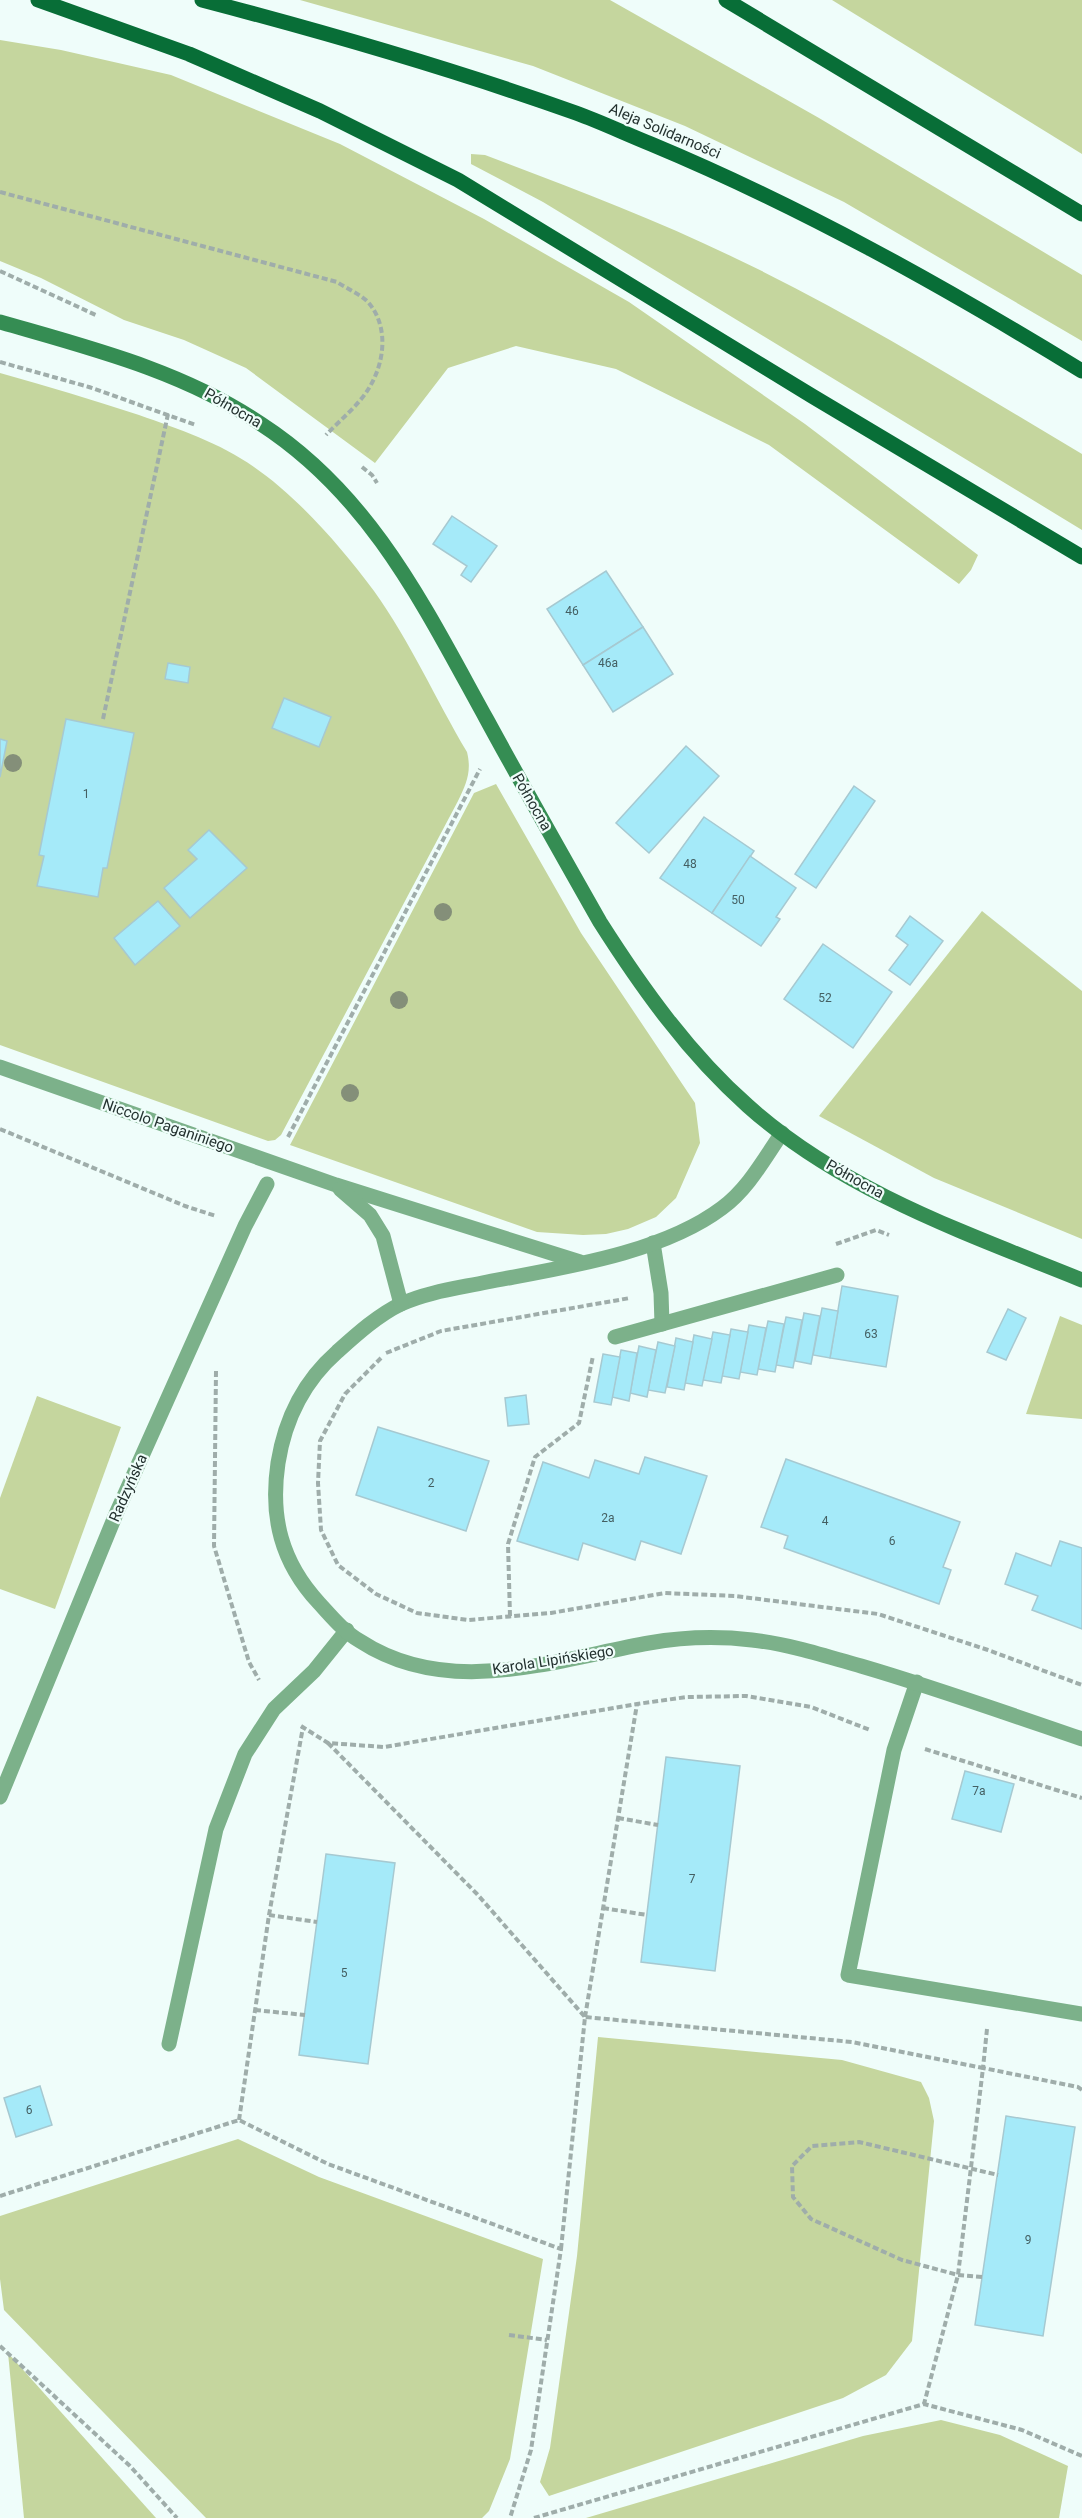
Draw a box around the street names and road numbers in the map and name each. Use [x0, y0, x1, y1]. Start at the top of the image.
street label: Aleja Solidarności [607, 99, 723, 163]
street label: Północna [201, 384, 265, 432]
street label: Północna [508, 770, 556, 834]
street label: Niccolo Paganiniego [100, 1095, 236, 1157]
street label: Północna [823, 1156, 887, 1202]
street label: Radzyńska [105, 1451, 151, 1525]
street label: Karola Lipińskiego [491, 1642, 615, 1678]

